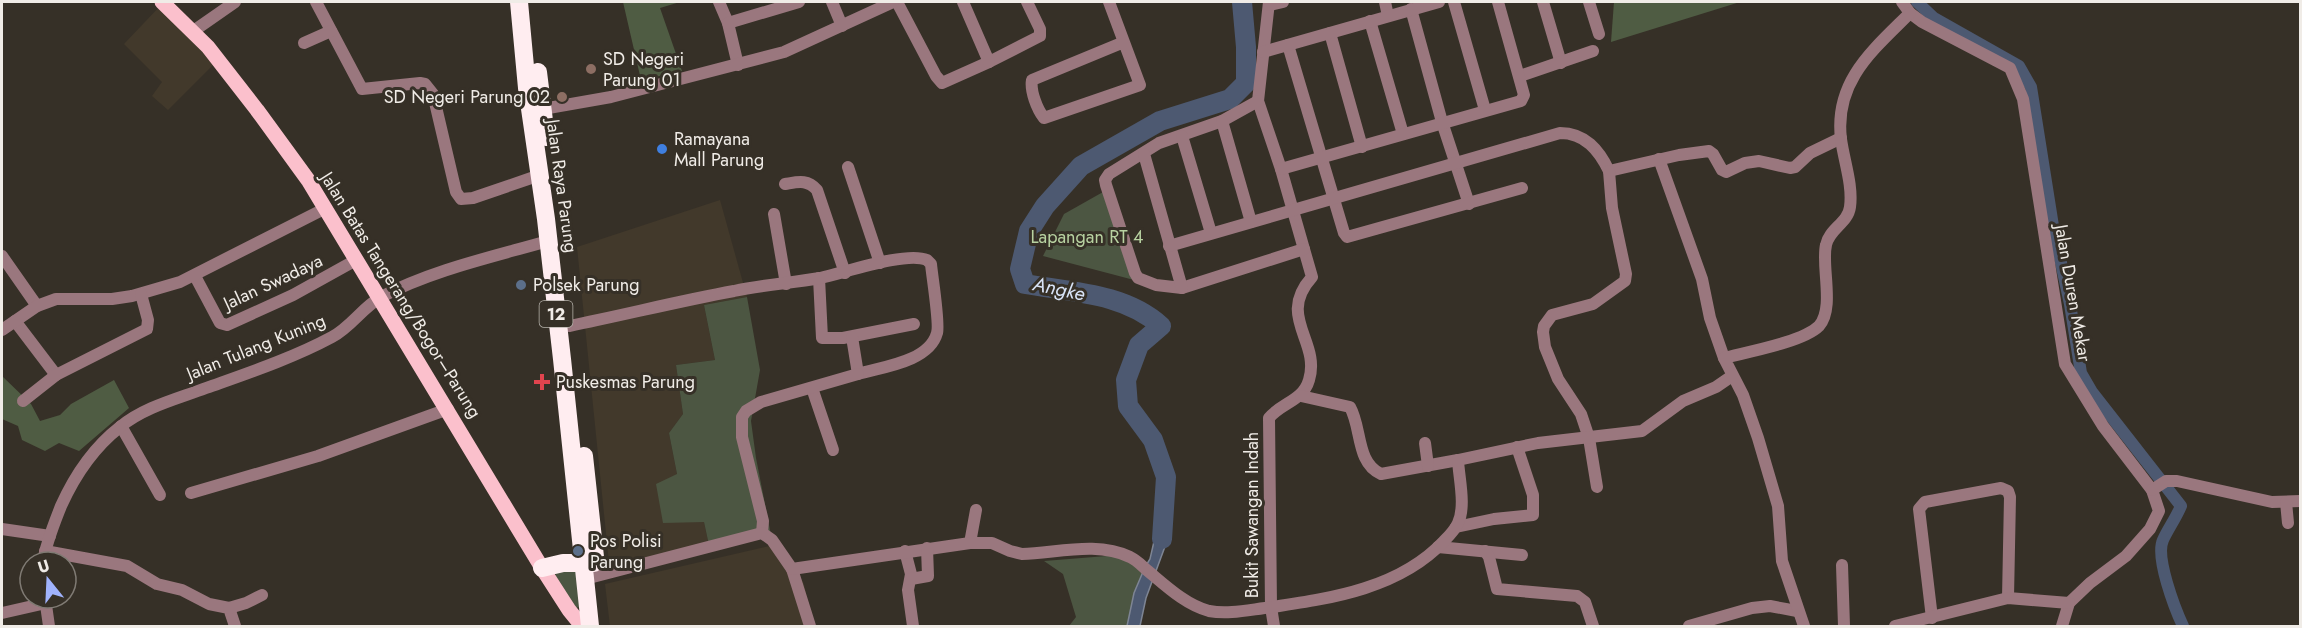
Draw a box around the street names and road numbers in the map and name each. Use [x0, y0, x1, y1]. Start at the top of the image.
street label: Jalan Raya Parung [539, 116, 584, 254]
street label: Jalan Batas Tangerang/Bogor–Parung [313, 165, 488, 423]
street label: Jalan Duren Mekar [2048, 220, 2098, 364]
street label: Jalan Swadaya [217, 248, 327, 317]
road number: 12 [540, 301, 572, 327]
street label: Jalan Tulang Kuning [181, 307, 329, 387]
street label: Bukit Sawangan Indah [1239, 432, 1265, 598]

